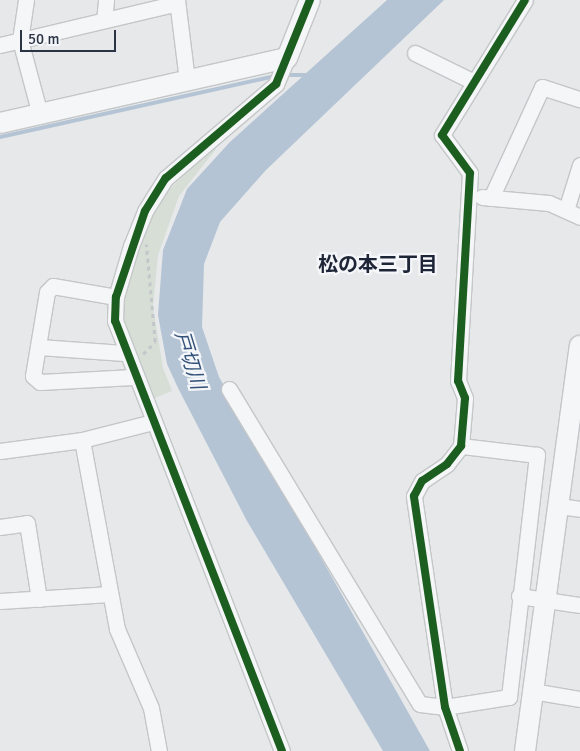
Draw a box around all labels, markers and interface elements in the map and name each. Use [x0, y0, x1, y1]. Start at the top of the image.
scale bar [22, 20, 119, 52]
text: 50 m [28, 30, 59, 48]
district label: 松の本三丁目 [318, 252, 438, 276]
water label: 戸切川 [170, 328, 210, 392]

